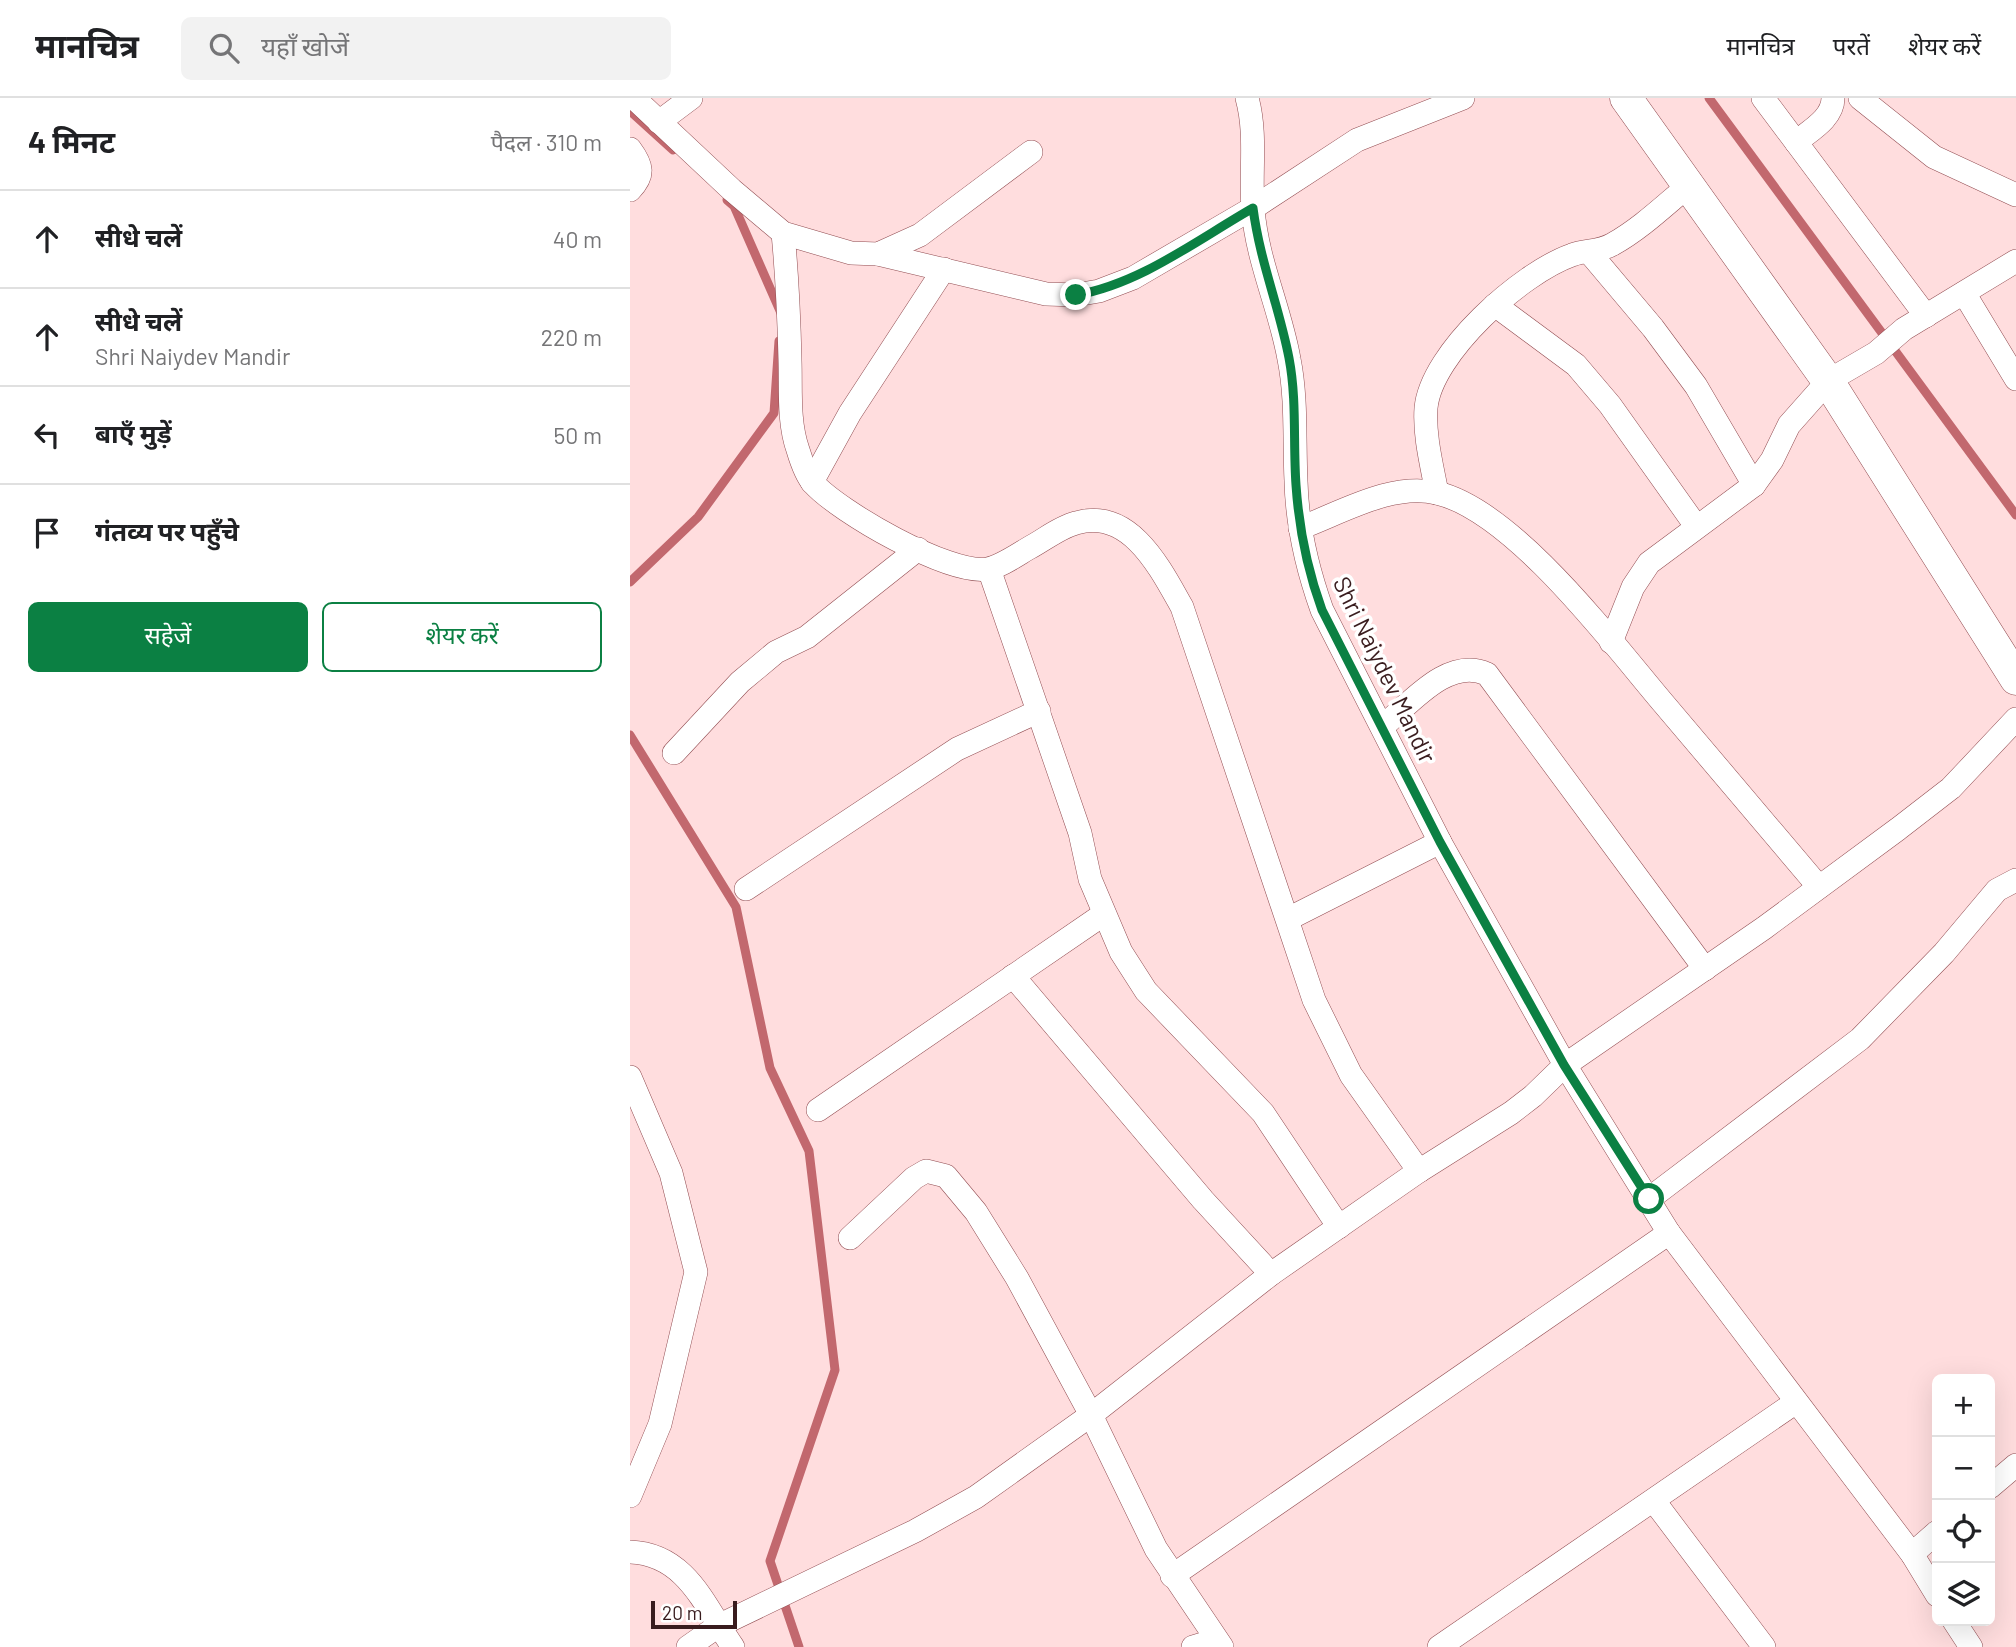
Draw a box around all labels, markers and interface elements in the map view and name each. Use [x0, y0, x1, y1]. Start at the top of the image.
search box [181, 17, 671, 80]
text: मानचित्र [35, 25, 139, 65]
icon: search [205, 29, 243, 67]
text: यहाँ खोजें [261, 30, 349, 61]
text: मानचित्र [1726, 31, 1795, 60]
text: परतें [1833, 31, 1870, 60]
text: शेयर करें [1908, 31, 1981, 60]
text: 4 मिनट [28, 123, 115, 159]
text: पैदल · 310 m [491, 128, 602, 156]
icon: ahead [28, 220, 66, 258]
text: सीधे चलें [95, 221, 182, 252]
text: 40 m [553, 225, 602, 253]
route end [1060, 279, 1091, 310]
text: सीधे चलें [95, 305, 182, 336]
icon: ahead [28, 318, 66, 356]
text: 220 m [541, 323, 602, 351]
text: Shri Naiydev Mandir [95, 342, 290, 370]
icon: left [28, 416, 66, 454]
text: बाएँ मुड़ें [95, 417, 172, 448]
text: 50 m [554, 421, 602, 449]
icon: arrive [28, 514, 66, 552]
text: गंतव्य पर पहुँचे [95, 515, 239, 546]
street label: Shri Naiydev Mandir [1328, 571, 1443, 768]
button: सहेजें [28, 602, 308, 672]
button: शेयर करें [322, 602, 602, 672]
route start [1633, 1183, 1664, 1214]
map controls [1932, 1374, 1995, 1626]
button: + [1932, 1374, 1995, 1437]
button: − [1932, 1437, 1995, 1500]
button: locate [1932, 1500, 1995, 1563]
button: layers [1932, 1563, 1995, 1626]
scale bar [651, 1598, 737, 1630]
text: 20 m [662, 1601, 702, 1624]

